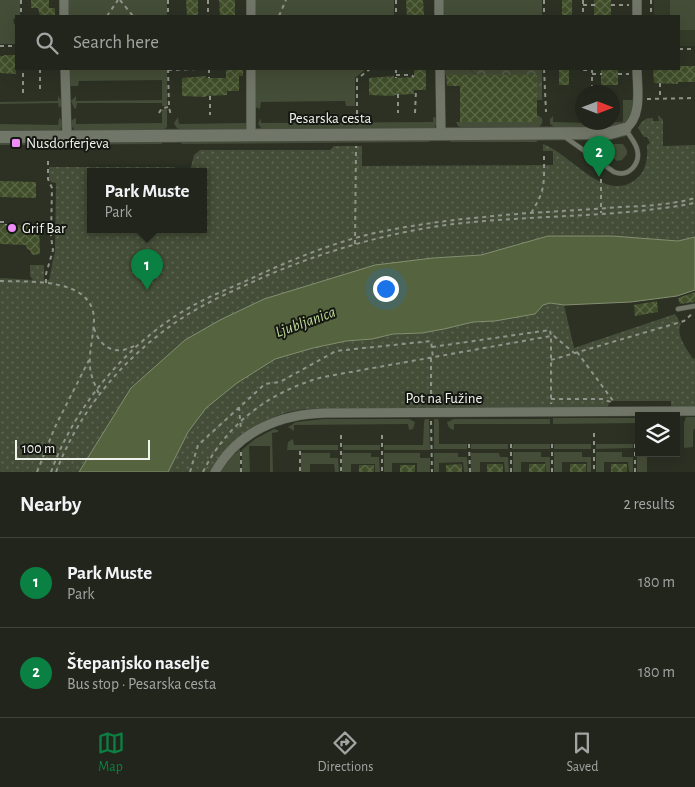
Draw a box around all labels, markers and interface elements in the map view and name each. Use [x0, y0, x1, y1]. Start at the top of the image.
search box [15, 15, 680, 70]
icon: search [33, 29, 61, 57]
text: Search here [73, 33, 159, 52]
north arrow [575, 85, 620, 130]
street label: Pesarska cesta [289, 111, 371, 126]
place label: Nusdorferjeva [26, 136, 109, 151]
pin: 2 [583, 136, 615, 177]
marker: Nusdorferjeva [10, 137, 22, 149]
popup [87, 168, 207, 233]
text: Park Muste [104, 182, 190, 201]
text: Park [104, 204, 132, 220]
place label: Grif Bar [22, 221, 66, 236]
marker: Grif Bar [6, 222, 18, 234]
pin: 1 [131, 249, 163, 290]
your location [373, 276, 399, 302]
water label: Ljubljanica [273, 304, 338, 341]
street label: Pot na Fužine [406, 391, 483, 406]
map controls [635, 412, 680, 457]
button: layers [635, 412, 680, 457]
scale bar [15, 437, 150, 460]
text: 100 m [22, 442, 55, 456]
text: Nearby [20, 494, 81, 515]
text: 2 results [623, 496, 675, 512]
text: Park Muste [67, 564, 152, 583]
text: 1 [33, 574, 39, 590]
text: 180 m [638, 574, 675, 590]
text: Park [67, 586, 95, 602]
text: Štepanjsko naselje [67, 654, 209, 673]
text: 2 [32, 664, 40, 680]
text: 180 m [638, 664, 675, 680]
text: Bus stop · Pesarska cesta [67, 676, 216, 692]
tab: Map [97, 729, 125, 776]
tab: Directions [318, 729, 373, 776]
tab: Saved [566, 729, 598, 776]

